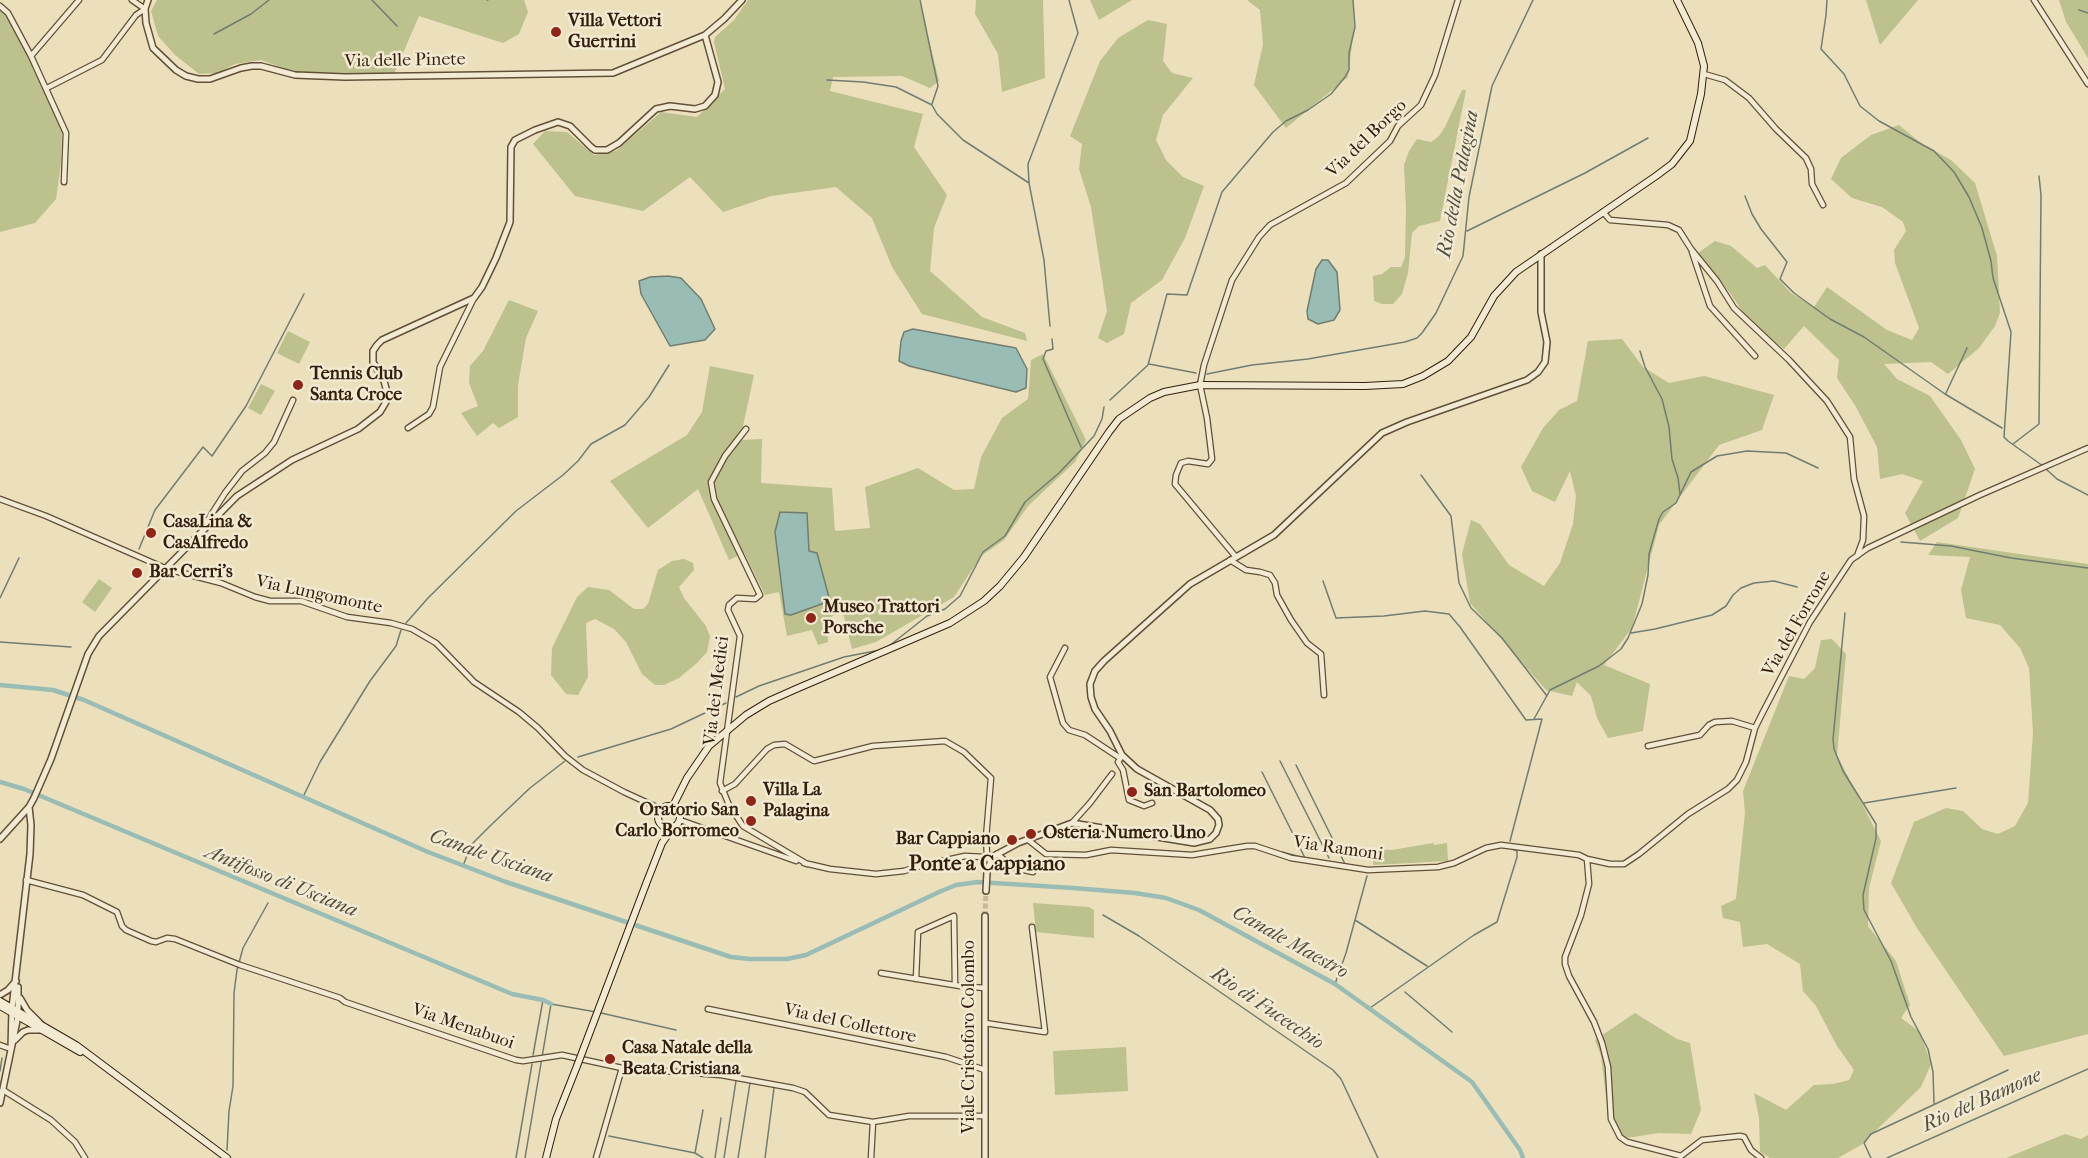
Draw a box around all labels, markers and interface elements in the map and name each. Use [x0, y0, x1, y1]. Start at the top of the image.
place label: Villa Vettori Guerrini [568, 11, 662, 54]
marker: Villa Vettori Guerrini [549, 25, 563, 39]
street label: Via delle Pinete [344, 49, 466, 73]
street label: Via del Borgo [1322, 95, 1412, 183]
water label: Rio della Palagina [1433, 108, 1485, 260]
place label: Tennis Club Santa Croce [310, 364, 403, 406]
marker: Tennis Club Santa Croce [291, 378, 305, 392]
place label: CasaLina & CasAlfredo [163, 512, 252, 554]
marker: CasaLina & CasAlfredo [144, 526, 158, 540]
place label: Bar Cerri's [149, 562, 233, 584]
marker: Bar Cerri's [130, 566, 144, 580]
street label: Via del Forrone [1758, 567, 1836, 681]
street label: Via Lungomonte [254, 571, 384, 619]
place label: Museo Trattori Porsche [823, 597, 940, 640]
marker: Museo Trattori Porsche [804, 611, 818, 625]
street label: Via dei Medici [700, 635, 734, 747]
place label: Villa La Palagina [763, 780, 829, 822]
place label: San Bartolomeo [1144, 781, 1266, 803]
marker: San Bartolomeo [1125, 785, 1139, 799]
marker: Villa La Palagina [744, 794, 758, 808]
place label: Oratorio San Carlo Borromeo [615, 800, 739, 842]
marker: Oratorio San Carlo Borromeo [744, 814, 758, 828]
place label: Osteria Numero Uno [1043, 823, 1206, 845]
water label: Canale Usciana [426, 825, 556, 889]
marker: Osteria Numero Uno [1024, 827, 1038, 841]
place label: Bar Cappiano [895, 829, 1000, 851]
street label: Via Ramoni [1292, 832, 1384, 866]
marker: Bar Cappiano [1005, 833, 1019, 847]
water label: Antifosso di Usciana [202, 841, 360, 923]
district label: Ponte a Cappiano [909, 852, 1065, 878]
water label: Canale Maestro [1228, 901, 1352, 985]
street label: Viale Cristoforo Colombo [959, 940, 981, 1134]
water label: Rio di Fucecchio [1206, 962, 1328, 1056]
street label: Via Menabuoi [409, 999, 517, 1055]
street label: Via del Collettore [782, 999, 918, 1049]
place label: Casa Natale della Beata Cristiana [622, 1038, 752, 1080]
marker: Casa Natale della Beata Cristiana [603, 1052, 617, 1066]
water label: Rio del Bamone [1919, 1064, 2045, 1138]

